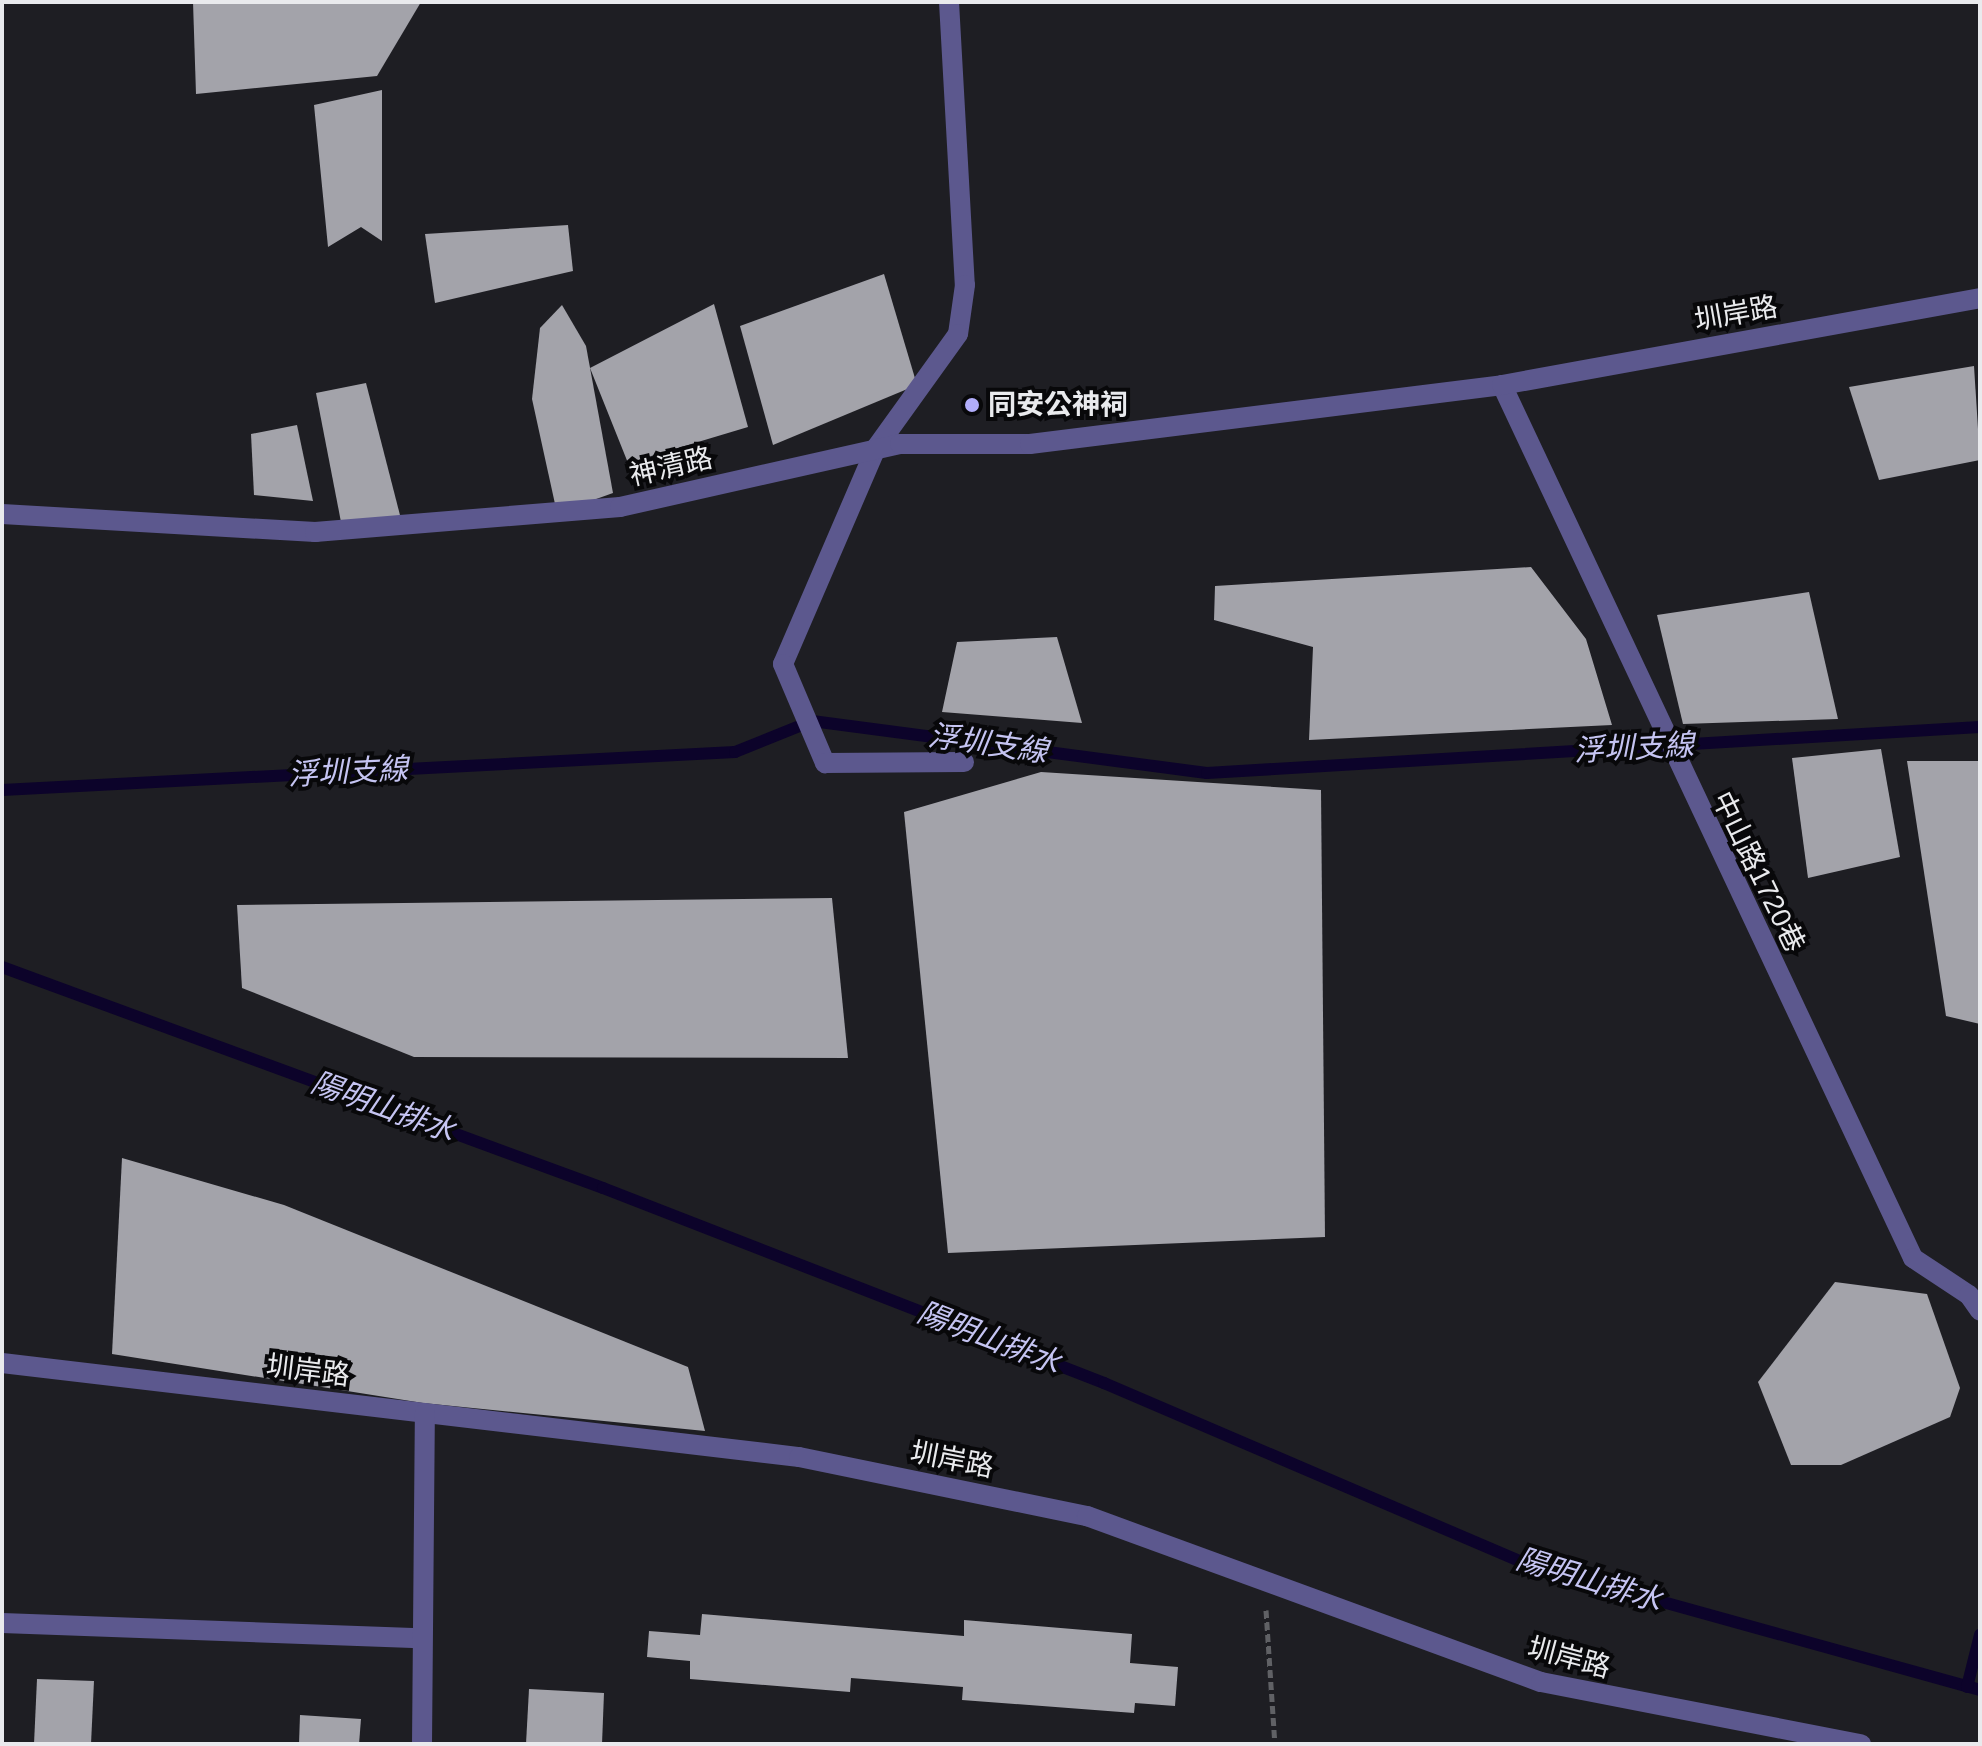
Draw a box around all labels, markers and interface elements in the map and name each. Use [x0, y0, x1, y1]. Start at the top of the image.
street label: 圳岸路 [1692, 290, 1780, 338]
place label: 同安公神祠 [988, 388, 1128, 422]
marker: 同安公神祠 [963, 396, 981, 414]
street label: 神清路 [626, 441, 716, 493]
water label: 浮圳支線 [926, 718, 1050, 770]
water label: 浮圳支線 [1573, 727, 1695, 769]
water label: 浮圳支線 [287, 751, 409, 793]
street label: 中山路1720巷 [1705, 786, 1811, 958]
water label: 陽明山排水 [306, 1064, 460, 1150]
water label: 陽明山排水 [913, 1294, 1065, 1382]
street label: 圳岸路 [264, 1349, 352, 1393]
street label: 圳岸路 [908, 1435, 996, 1485]
water label: 陽明山排水 [1512, 1541, 1666, 1619]
street label: 圳岸路 [1524, 1631, 1614, 1685]

